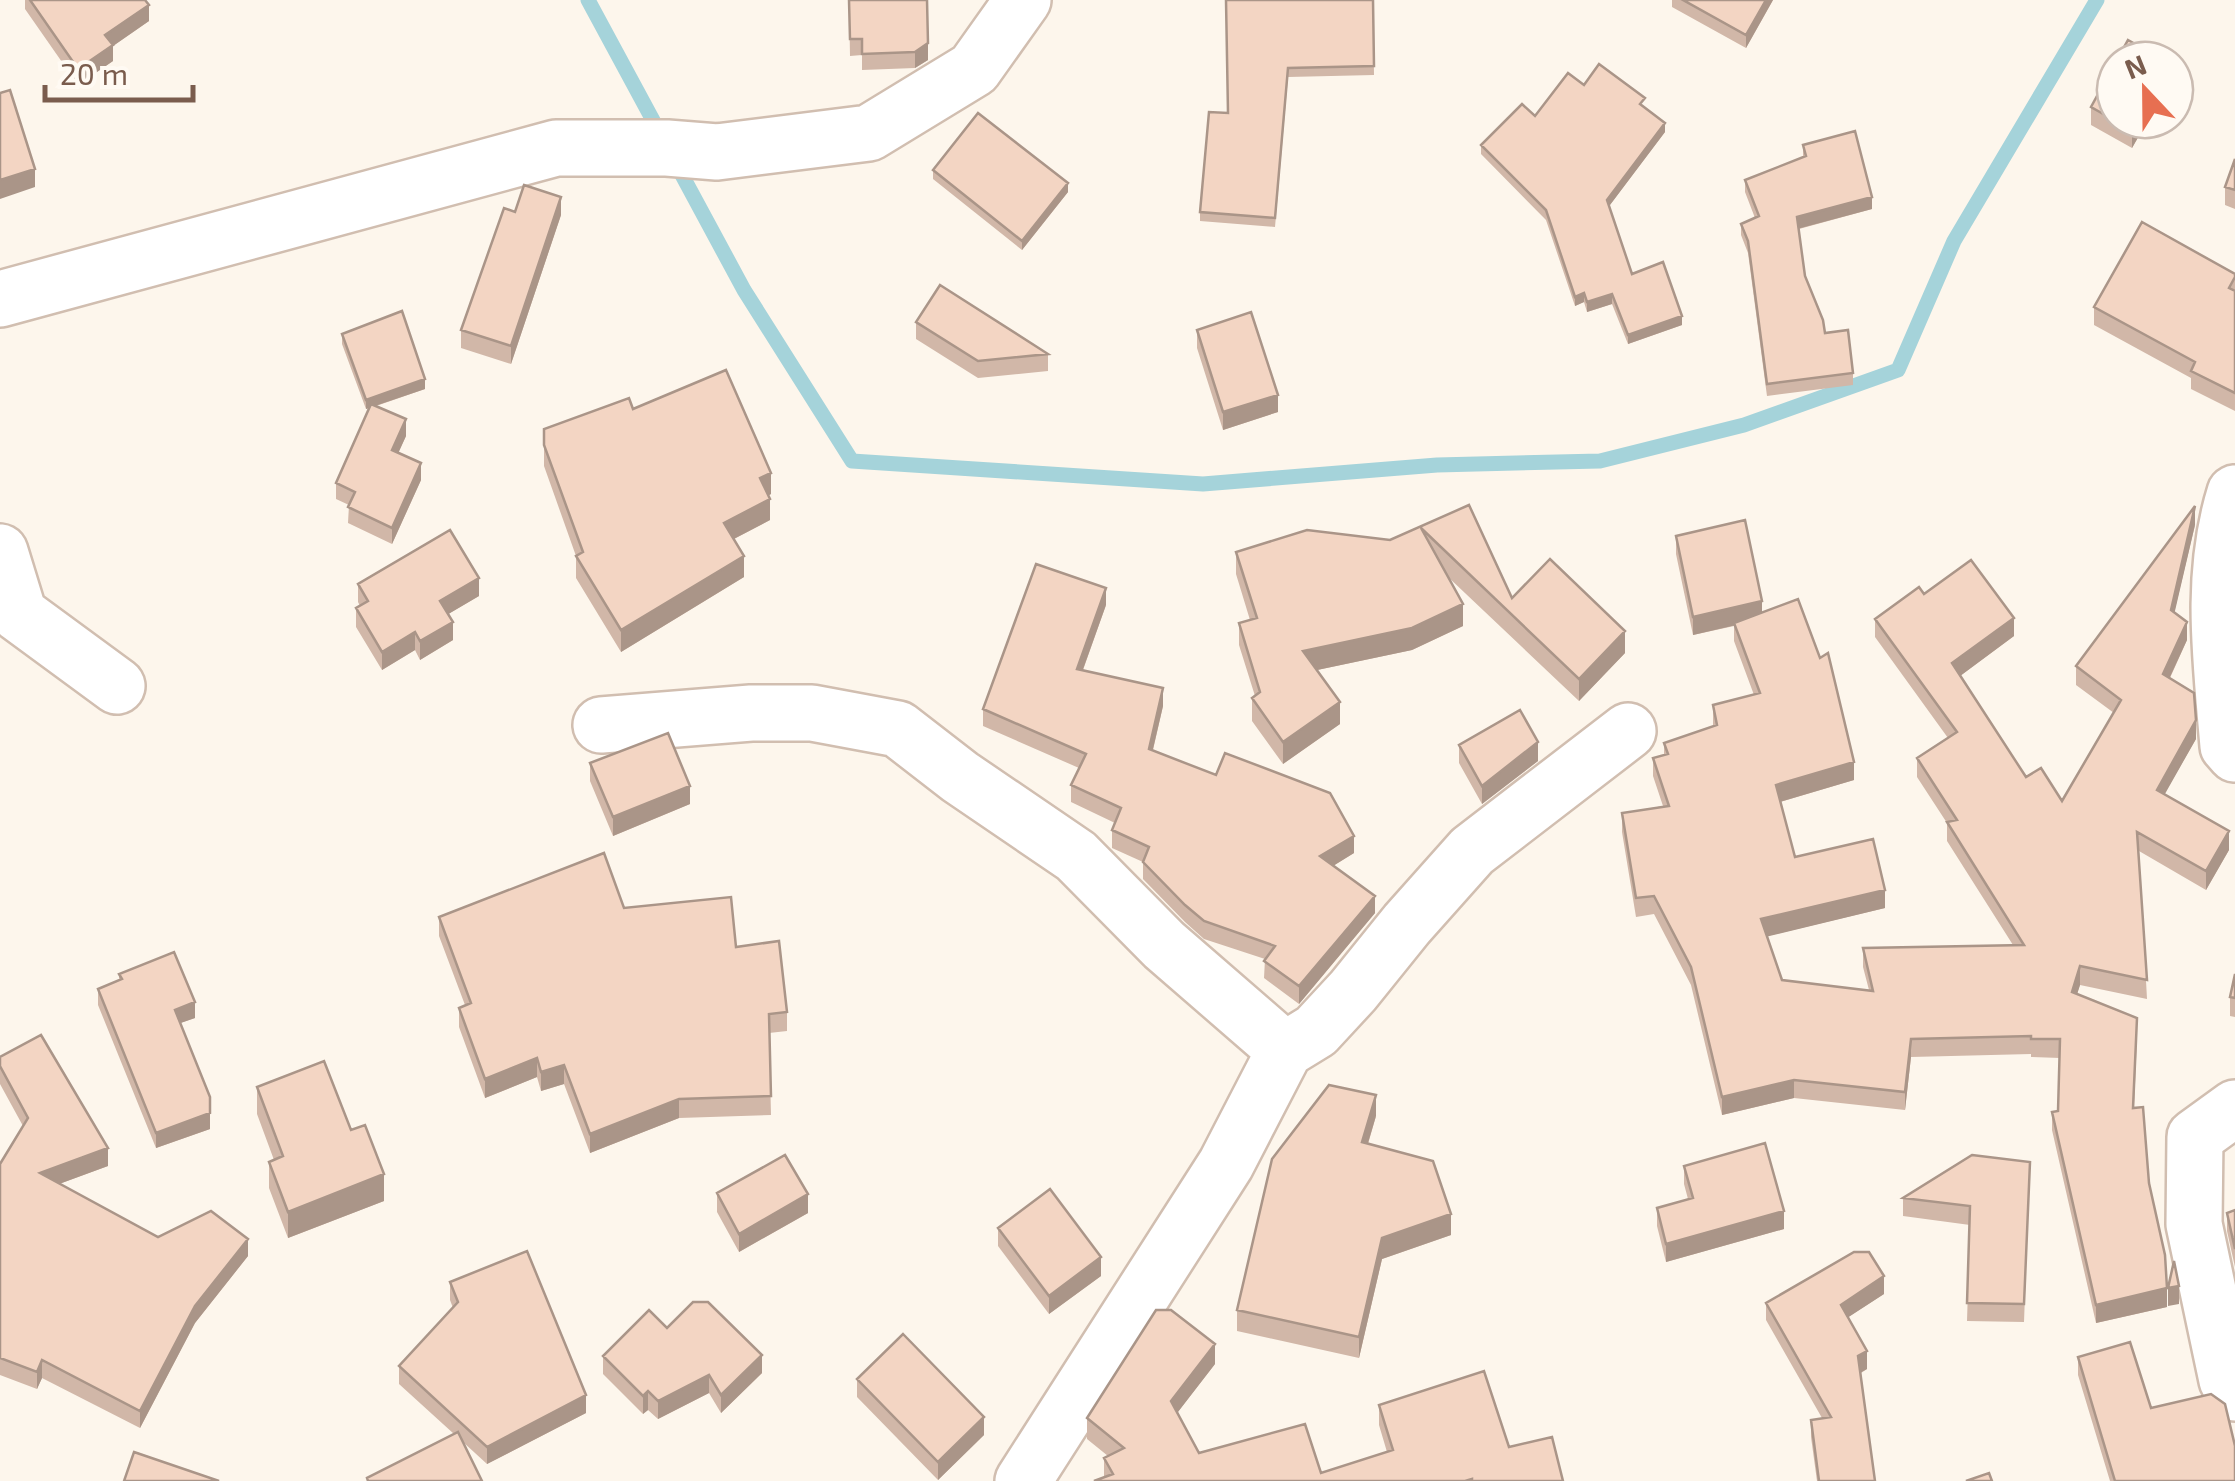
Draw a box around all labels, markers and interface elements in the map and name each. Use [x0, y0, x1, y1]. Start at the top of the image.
scale bar [45, 40, 192, 102]
north arrow [2095, 40, 2195, 140]
text: N [2120, 46, 2151, 85]
text: 20 m [60, 55, 128, 91]

